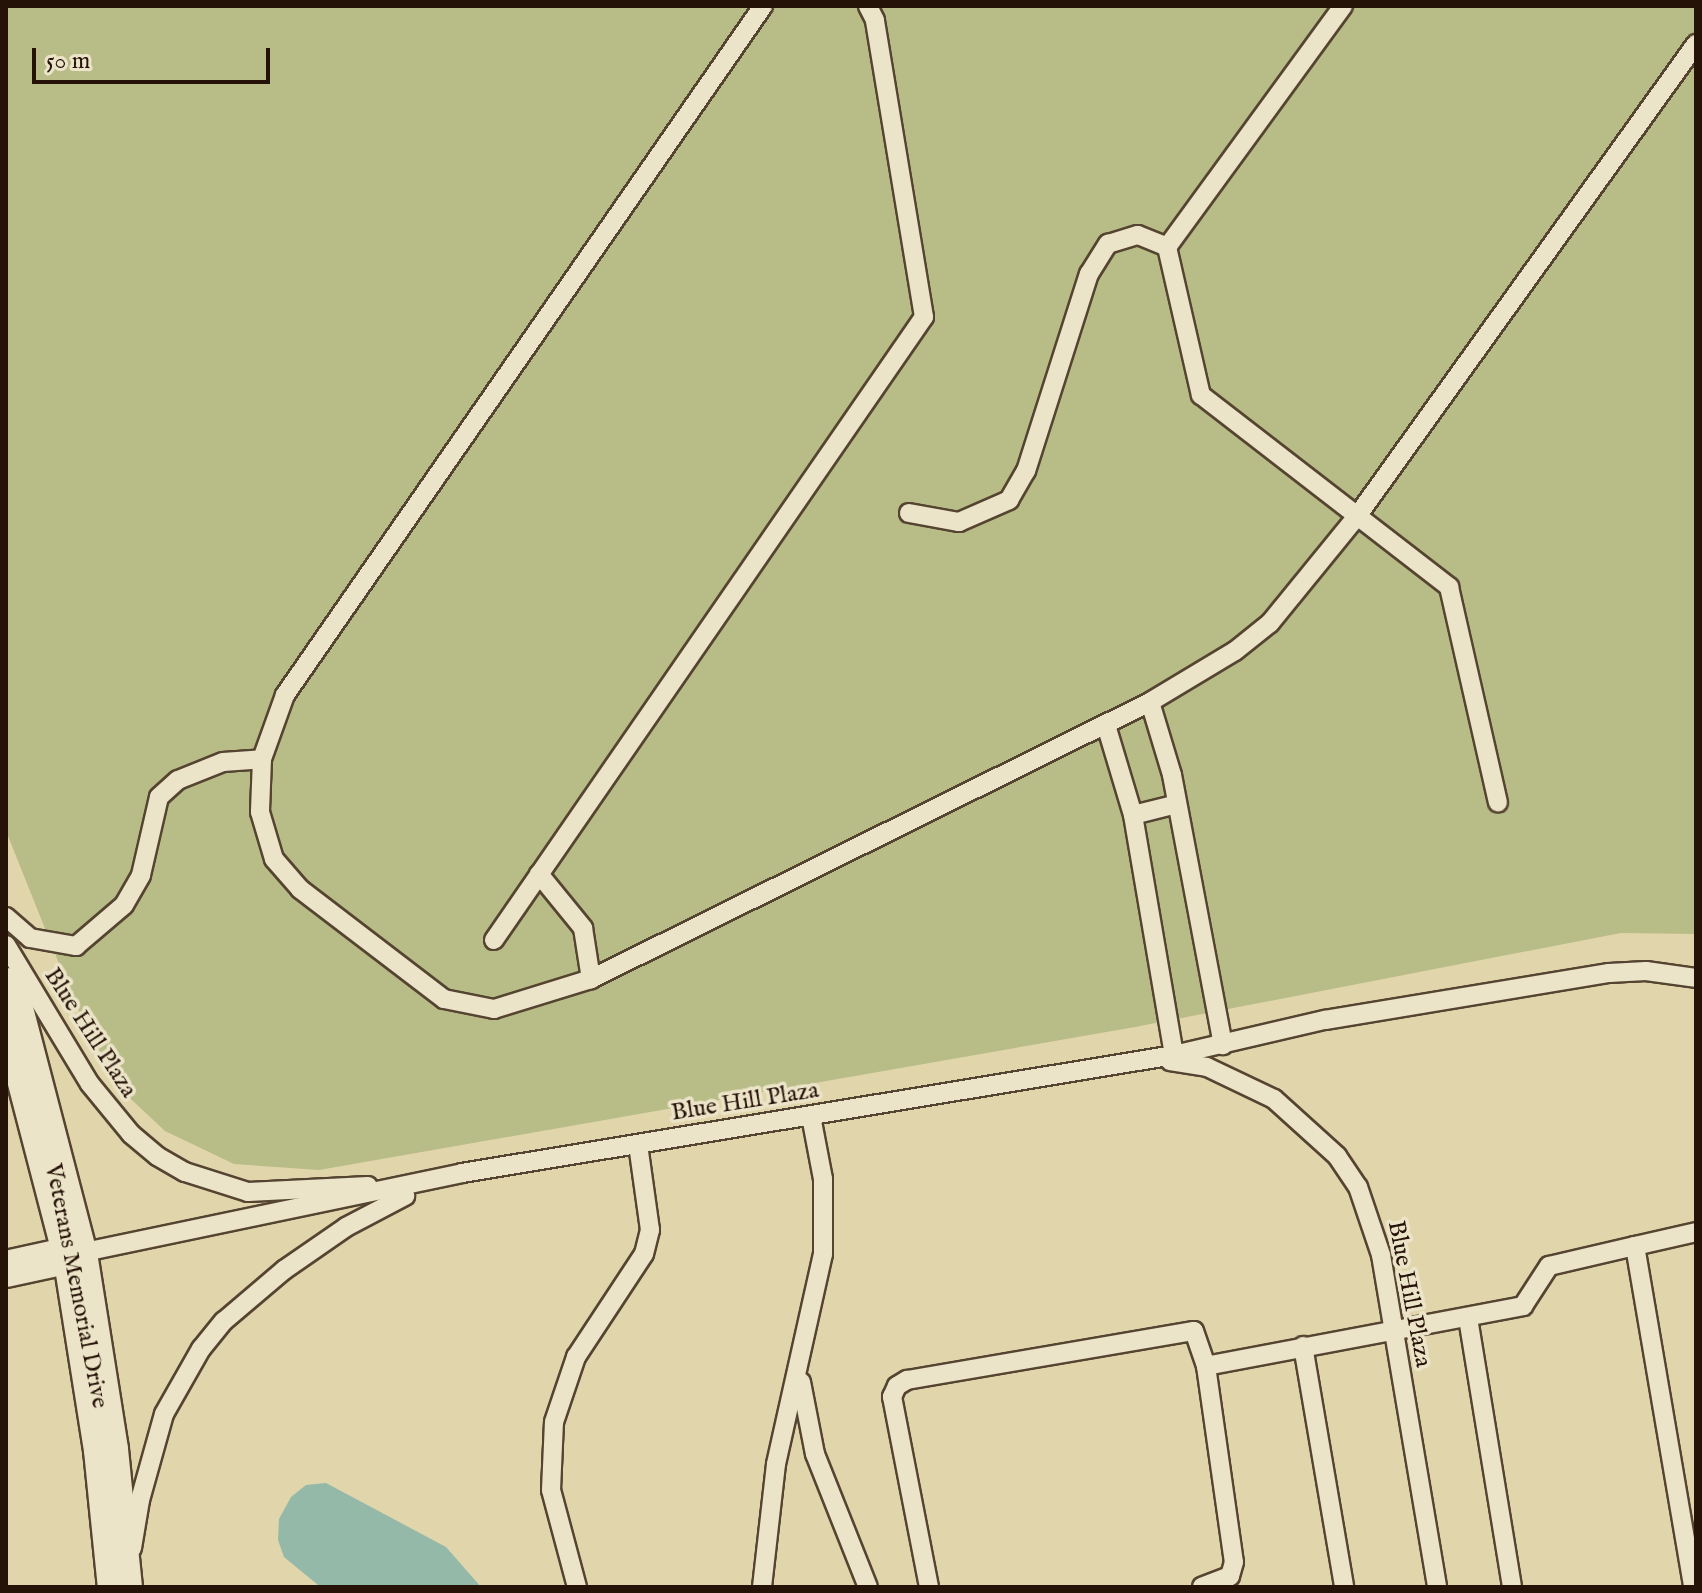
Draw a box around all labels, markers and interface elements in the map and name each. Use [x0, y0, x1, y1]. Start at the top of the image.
scale bar [36, 32, 274, 82]
text: 50 m [46, 46, 90, 77]
street label: Blue Hill Plaza [37, 963, 143, 1103]
street label: Blue Hill Plaza [669, 1076, 821, 1128]
street label: Veterans Memorial Drive [38, 1161, 114, 1411]
street label: Blue Hill Plaza [1381, 1218, 1437, 1370]

